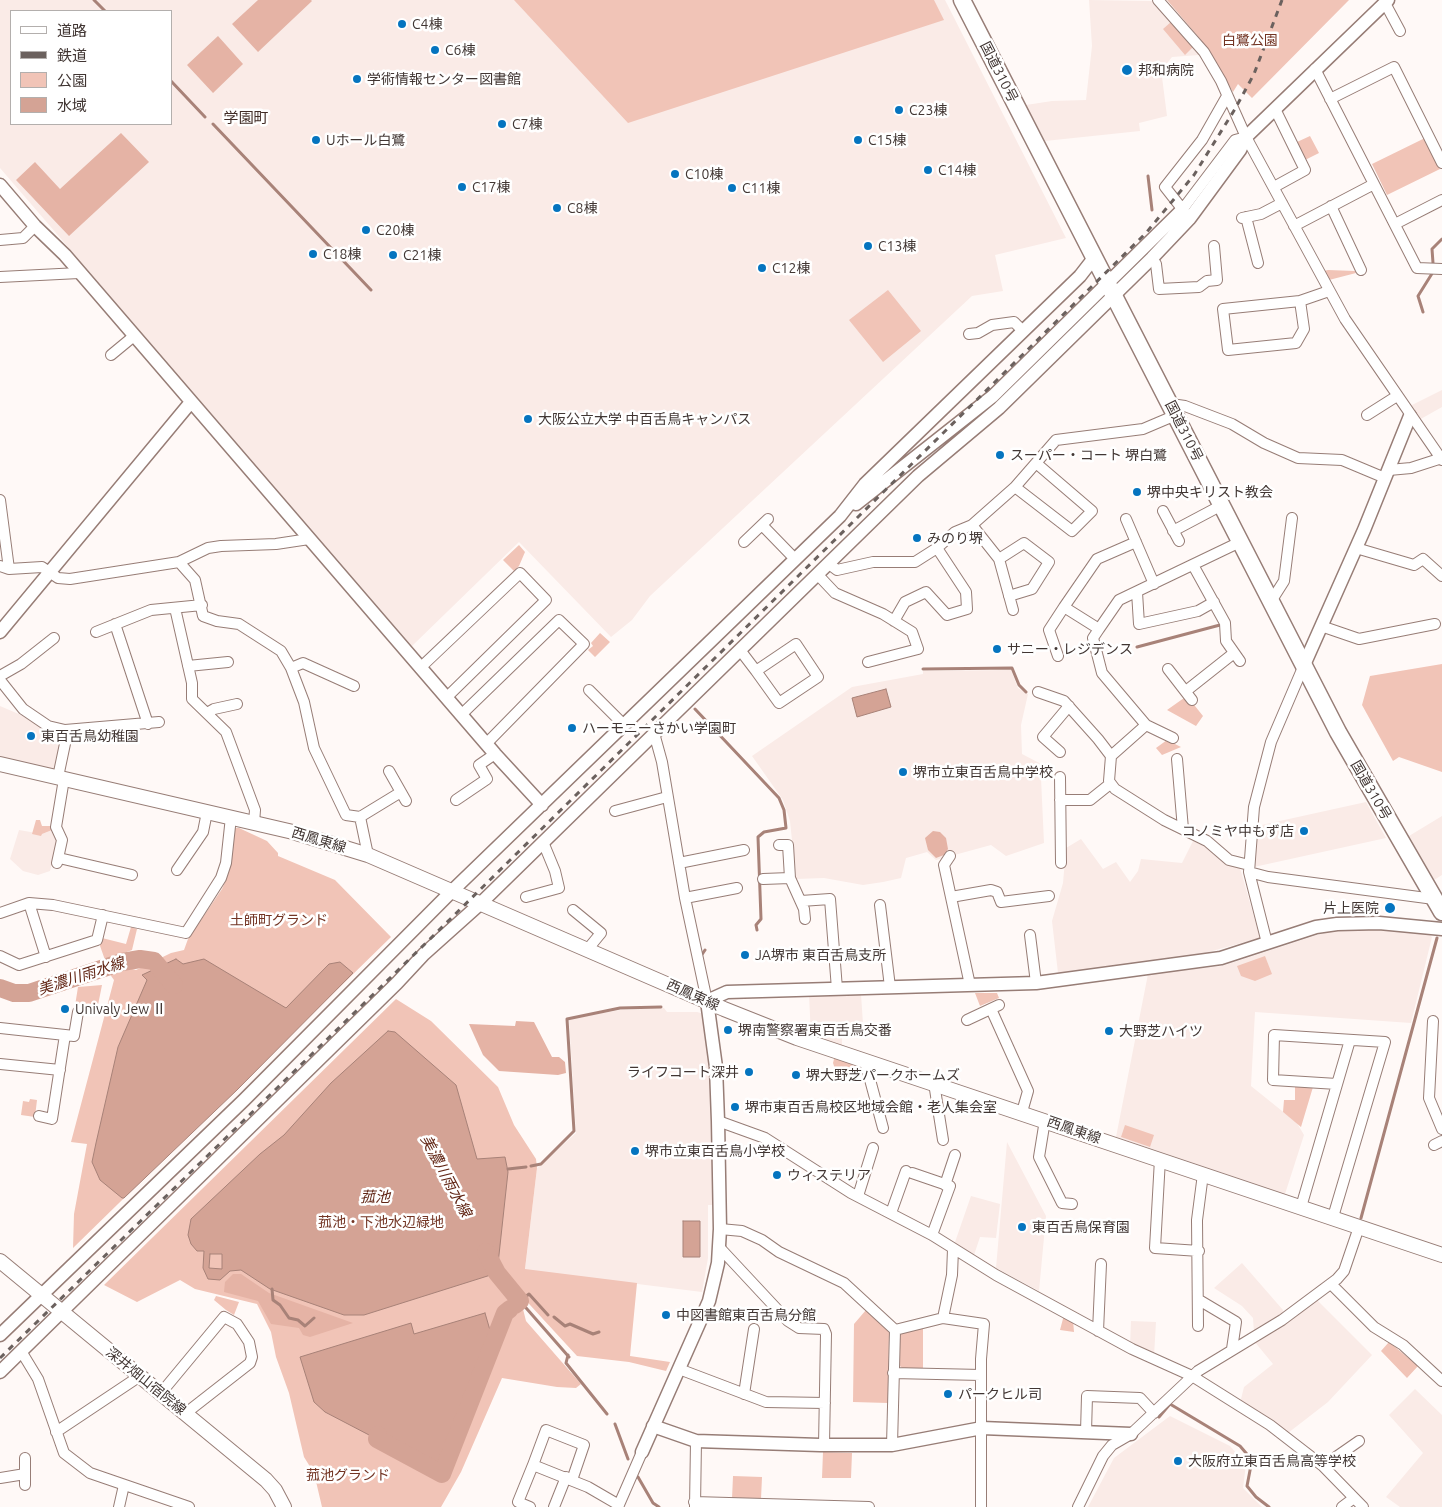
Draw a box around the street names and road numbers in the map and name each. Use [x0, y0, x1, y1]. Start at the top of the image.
street label: 国道310号 [977, 39, 1021, 105]
street label: 国道310号 [1162, 398, 1206, 464]
street label: 国道310号 [1347, 757, 1395, 823]
street label: 西鳳東線 [290, 824, 348, 856]
street label: 西鳳東線 [664, 976, 722, 1014]
street label: 西鳳東線 [1045, 1113, 1103, 1147]
street label: 深井畑山宿院線 [103, 1344, 189, 1418]

